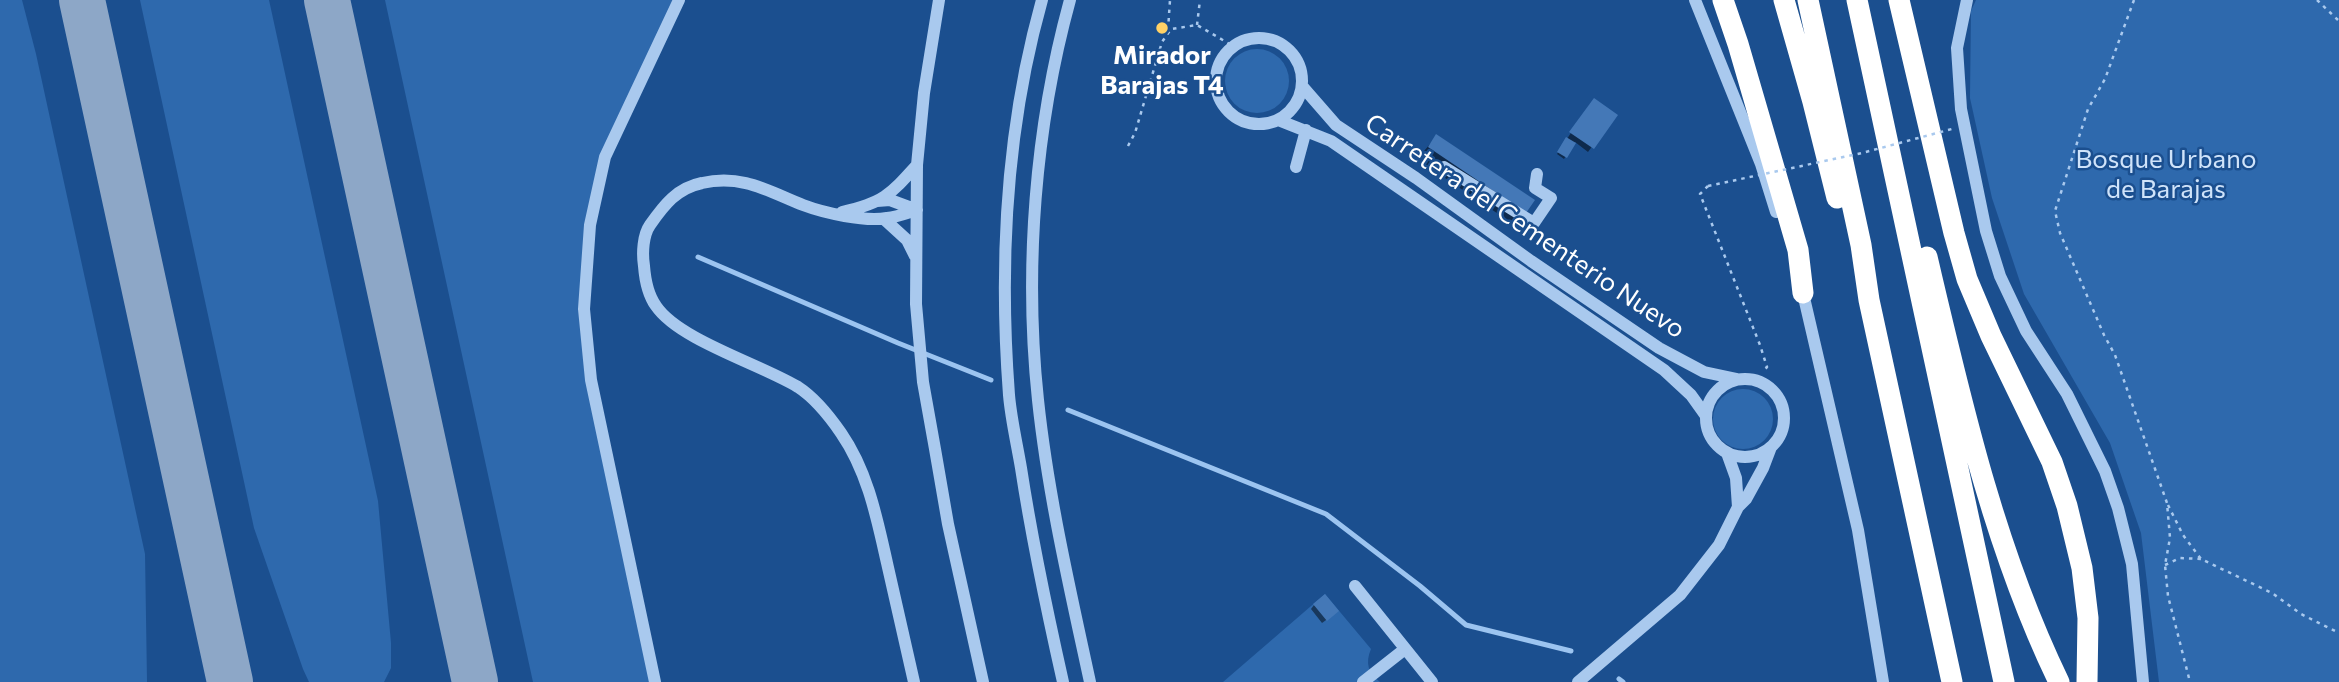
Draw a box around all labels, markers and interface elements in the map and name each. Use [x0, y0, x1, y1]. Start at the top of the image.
marker: Mirador Barajas T4 [1154, 20, 1170, 36]
place label: Mirador Barajas T4 [1100, 39, 1224, 100]
street label: Carretera del Cementerio Nuevo [1359, 107, 1691, 345]
park label: Bosque Urbano de Barajas [2075, 143, 2257, 204]

